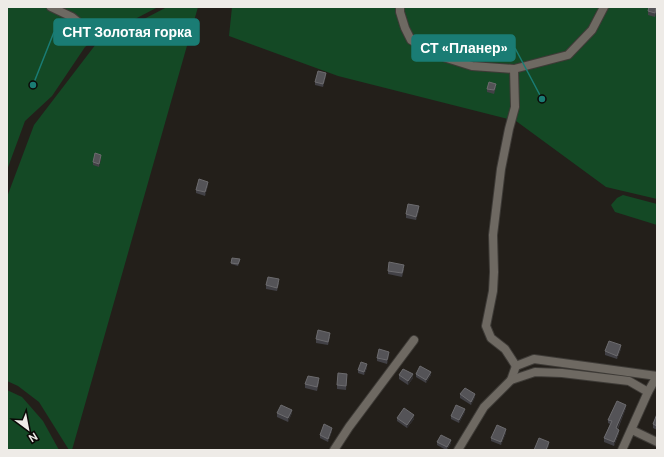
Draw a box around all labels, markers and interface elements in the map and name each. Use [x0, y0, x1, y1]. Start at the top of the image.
callout: СНТ Золотая горка [54, 19, 199, 45]
text: СНТ Золотая горка [62, 23, 192, 41]
callout: СТ «Планер» [412, 35, 515, 61]
text: СТ «Планер» [420, 39, 508, 57]
north arrow [8, 409, 48, 449]
text: N [26, 429, 40, 446]

